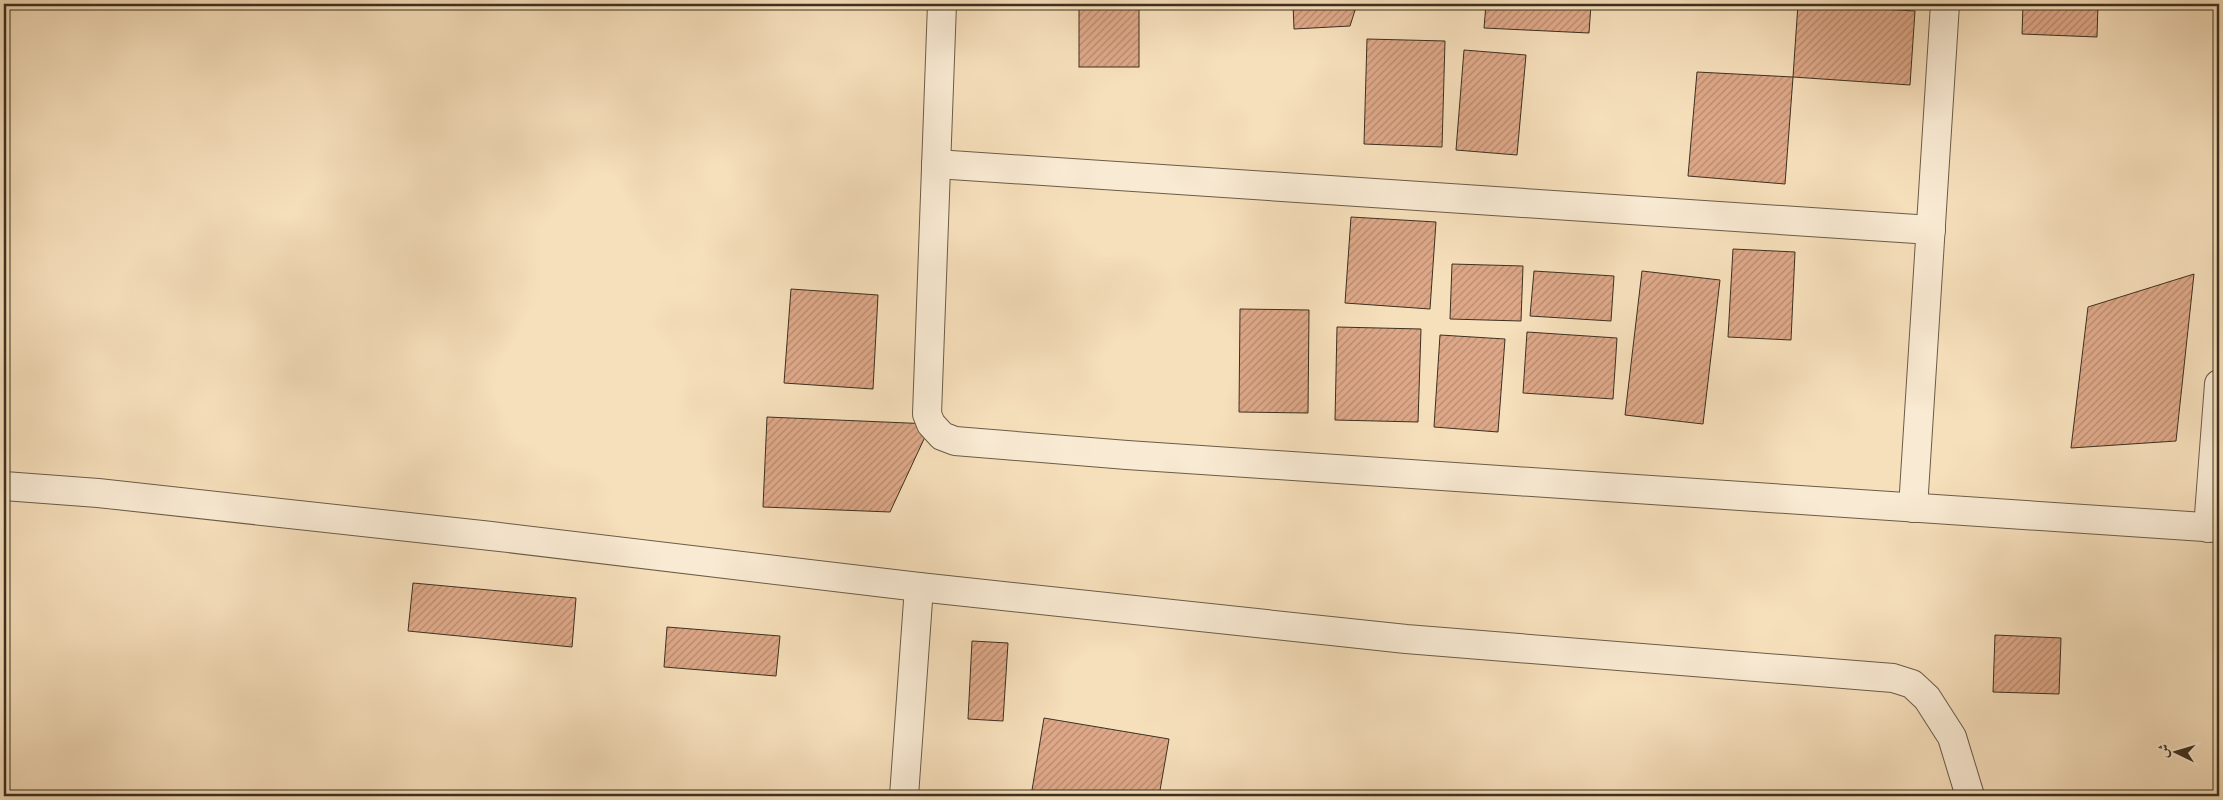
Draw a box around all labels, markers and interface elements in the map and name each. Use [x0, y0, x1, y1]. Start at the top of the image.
north arrow [2150, 728, 2200, 778]
text: ش [2154, 743, 2174, 759]

